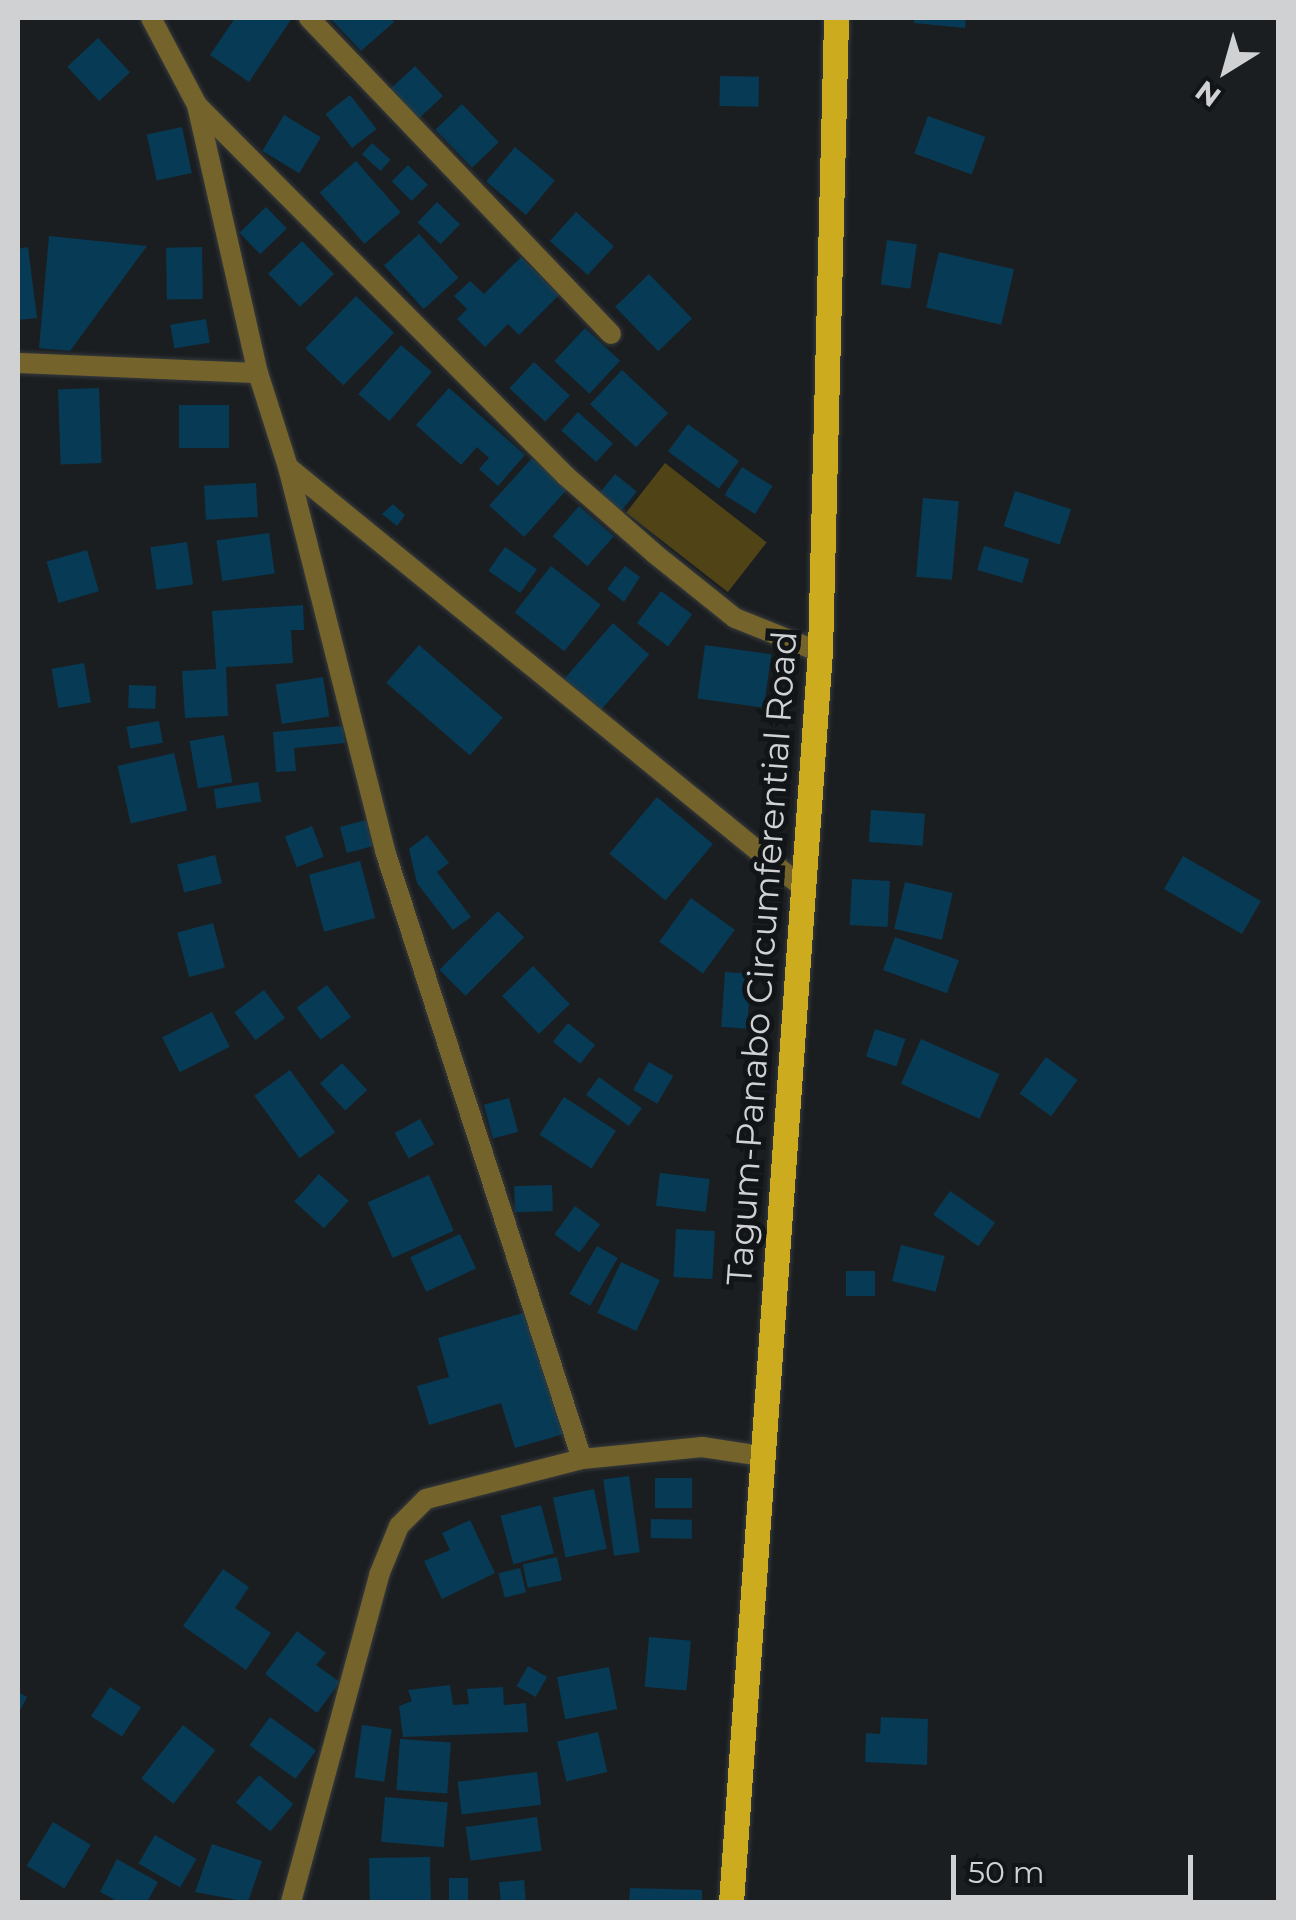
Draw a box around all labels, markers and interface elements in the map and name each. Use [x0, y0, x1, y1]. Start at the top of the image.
north arrow [1176, 20, 1276, 120]
text: N [1189, 74, 1227, 114]
street label: Tagum-Panabo Circumferential Road [718, 629, 806, 1287]
scale bar [956, 1835, 1198, 1897]
text: 50 m [968, 1854, 1045, 1891]

